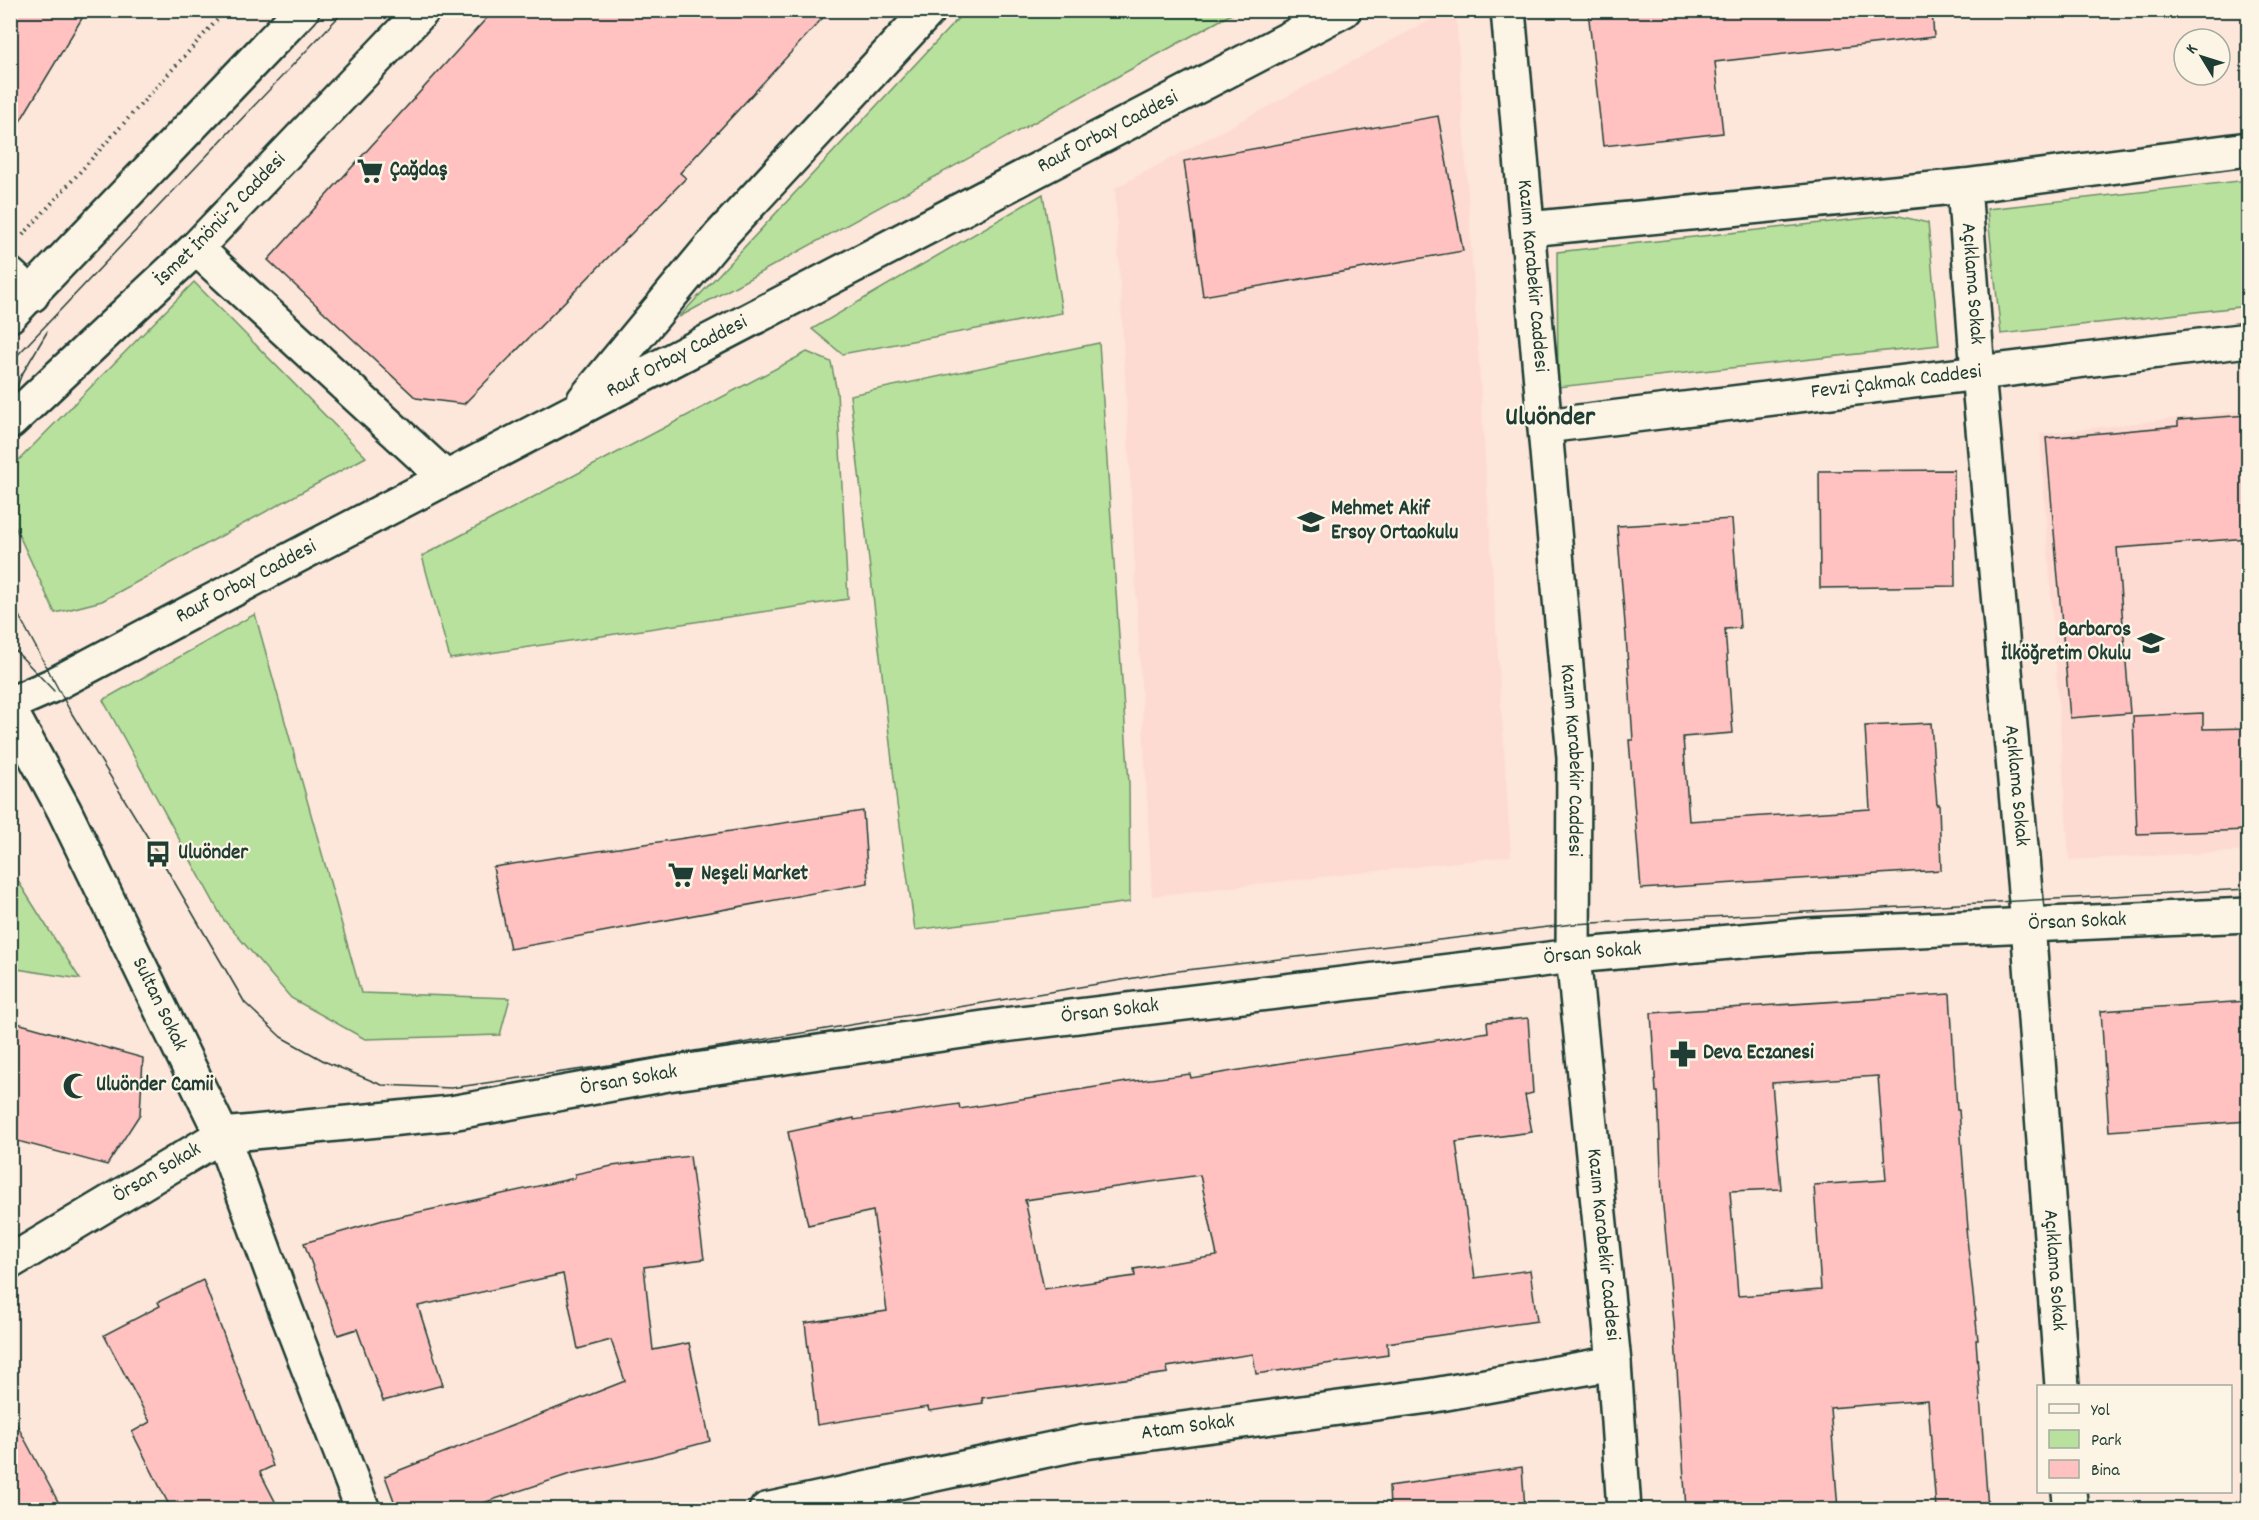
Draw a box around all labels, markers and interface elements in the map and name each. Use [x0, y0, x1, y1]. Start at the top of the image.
north arrow [2172, 27, 2232, 87]
text: K [2181, 39, 2204, 59]
street label: Rauf Orbay Caddesi [1032, 84, 1184, 182]
street label: İsmet İnönü-2 Caddesi [148, 146, 294, 294]
supermarket icon: Çağdaş [355, 156, 385, 186]
place label: Çağdaş [390, 156, 448, 186]
street label: Kazım Karabekir Caddesi [1508, 178, 1555, 374]
street label: Açıklama Sokak [1952, 222, 1991, 346]
street label: Rauf Orbay Caddesi [601, 308, 753, 407]
street label: Fevzi Çakmak Caddesi [1809, 358, 1984, 408]
district label: Uluönder [1505, 399, 1596, 438]
place label: Mehmet Akif Ersoy Ortaokulu [1331, 495, 1458, 549]
school or university icon: Mehmet Akif Ersoy Ortaokulu [1296, 507, 1326, 537]
street label: Rauf Orbay Caddesi [171, 533, 322, 632]
place label: Barbaros İlköğretim Okulu [2001, 616, 2131, 670]
school or university icon: Barbaros İlköğretim Okulu [2136, 628, 2166, 658]
street label: Kazım Karabekir Caddesi [1551, 663, 1589, 857]
street label: Açıklama Sokak [1995, 724, 2036, 848]
bus stop icon: Uluönder [143, 839, 173, 869]
place label: Uluönder [178, 839, 249, 869]
supermarket icon: Neşeli Market [666, 860, 696, 890]
place label: Neşeli Market [701, 860, 808, 890]
street label: Örsan Sokak [2028, 906, 2127, 940]
street label: Örsan Sokak [1542, 935, 1643, 974]
street label: Sultan Sokak [123, 953, 194, 1057]
street label: Örsan Sokak [1059, 991, 1161, 1033]
pharmacy icon: Deva Eczanesi [1668, 1039, 1698, 1069]
place label: Deva Eczanesi [1703, 1039, 1814, 1069]
street label: Örsan Sokak [578, 1058, 679, 1104]
mosque icon: Uluönder Camii [61, 1071, 91, 1101]
place label: Uluönder Camii [96, 1071, 213, 1101]
street label: Örsan Sokak [108, 1136, 207, 1212]
street label: Kazım Karabekir Caddesi [1577, 1147, 1627, 1342]
street label: Açıklama Sokak [2034, 1208, 2073, 1332]
legend [2037, 1385, 2232, 1493]
text: Yol [2091, 1399, 2111, 1424]
street label: Atam Sokak [1139, 1407, 1237, 1449]
text: Park [2091, 1429, 2122, 1454]
text: Bina [2091, 1459, 2120, 1484]

